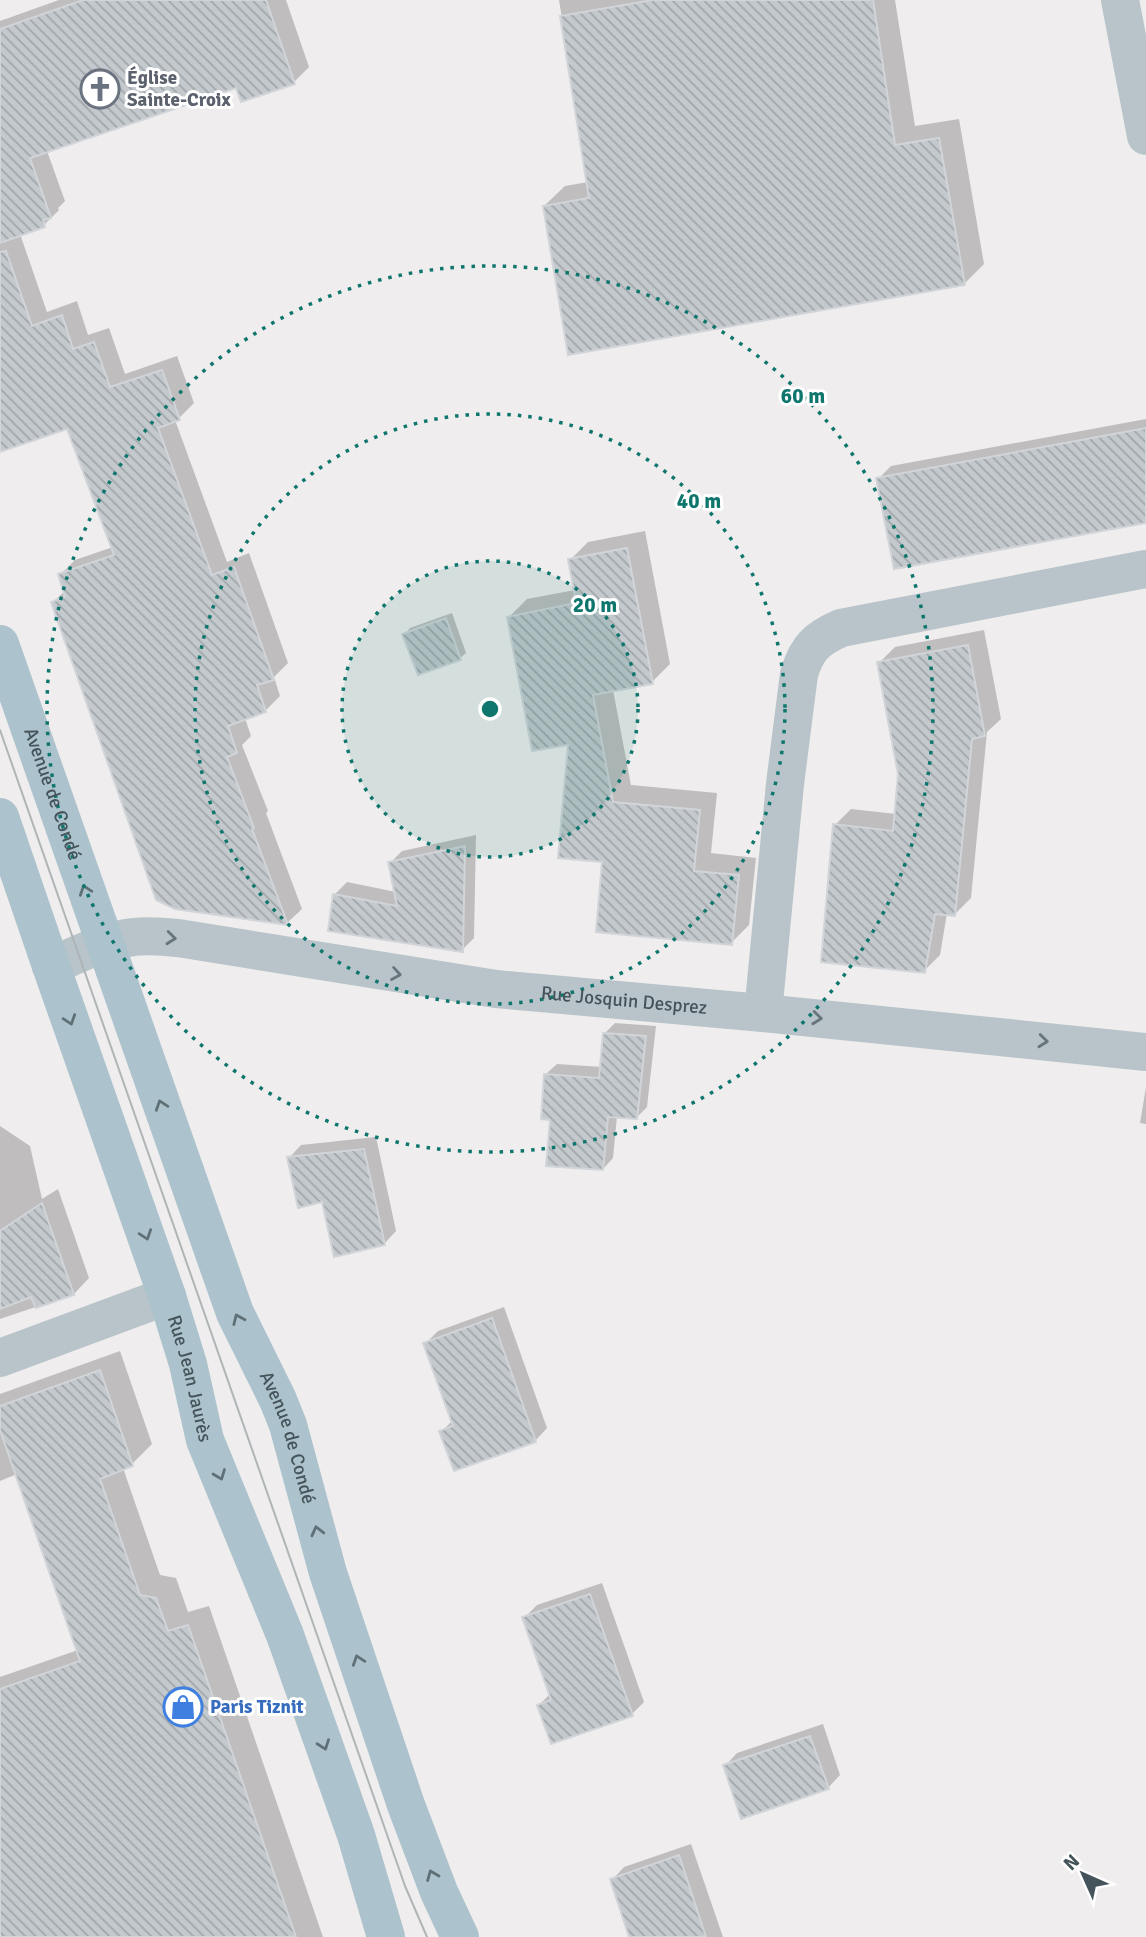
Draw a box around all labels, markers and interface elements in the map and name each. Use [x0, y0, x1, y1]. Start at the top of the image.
place label: Église Sainte-Croix [127, 66, 232, 112]
church icon: Église Sainte-Croix [79, 68, 121, 110]
text: 60 m [781, 383, 825, 409]
text: 40 m [677, 488, 721, 514]
text: 20 m [573, 592, 617, 618]
centre of rings [478, 697, 502, 721]
street label: Avenue de Condé [18, 725, 87, 863]
one-way arrow [79, 885, 93, 897]
one-way arrow [166, 930, 177, 945]
one-way arrow [390, 966, 402, 981]
street label: Rue Josquin Desprez [540, 981, 708, 1020]
one-way arrow [812, 1010, 823, 1025]
one-way arrow [62, 1014, 76, 1026]
one-way arrow [1038, 1034, 1049, 1049]
one-way arrow [155, 1099, 169, 1111]
one-way arrow [137, 1228, 151, 1240]
street label: Rue Jean Jaurès [162, 1312, 217, 1444]
one-way arrow [232, 1314, 246, 1326]
street label: Avenue de Condé [254, 1367, 321, 1507]
one-way arrow [211, 1468, 225, 1480]
one-way arrow [311, 1525, 325, 1537]
one-way arrow [351, 1654, 366, 1666]
shop icon: Paris Tiznit [162, 1686, 204, 1728]
place label: Paris Tiznit [210, 1695, 304, 1719]
one-way arrow [316, 1739, 330, 1751]
north arrow [1048, 1839, 1118, 1909]
text: N [1059, 1850, 1085, 1876]
one-way arrow [427, 1869, 441, 1881]

